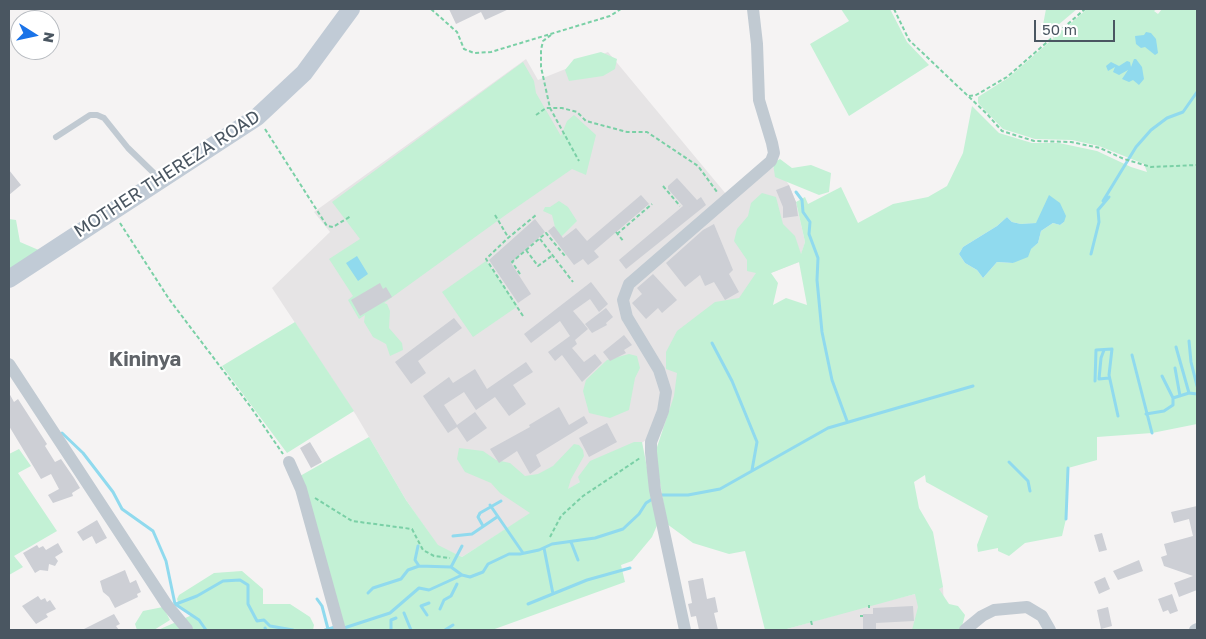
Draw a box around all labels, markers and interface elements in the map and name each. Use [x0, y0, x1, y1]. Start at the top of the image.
north arrow [10, 10, 60, 60]
scale bar [1036, 10, 1117, 42]
text: 50 m [1042, 20, 1077, 38]
text: N [40, 31, 59, 44]
street label: MOTHER THEREZA ROAD [70, 106, 264, 242]
district label: Kininya [109, 348, 181, 372]

